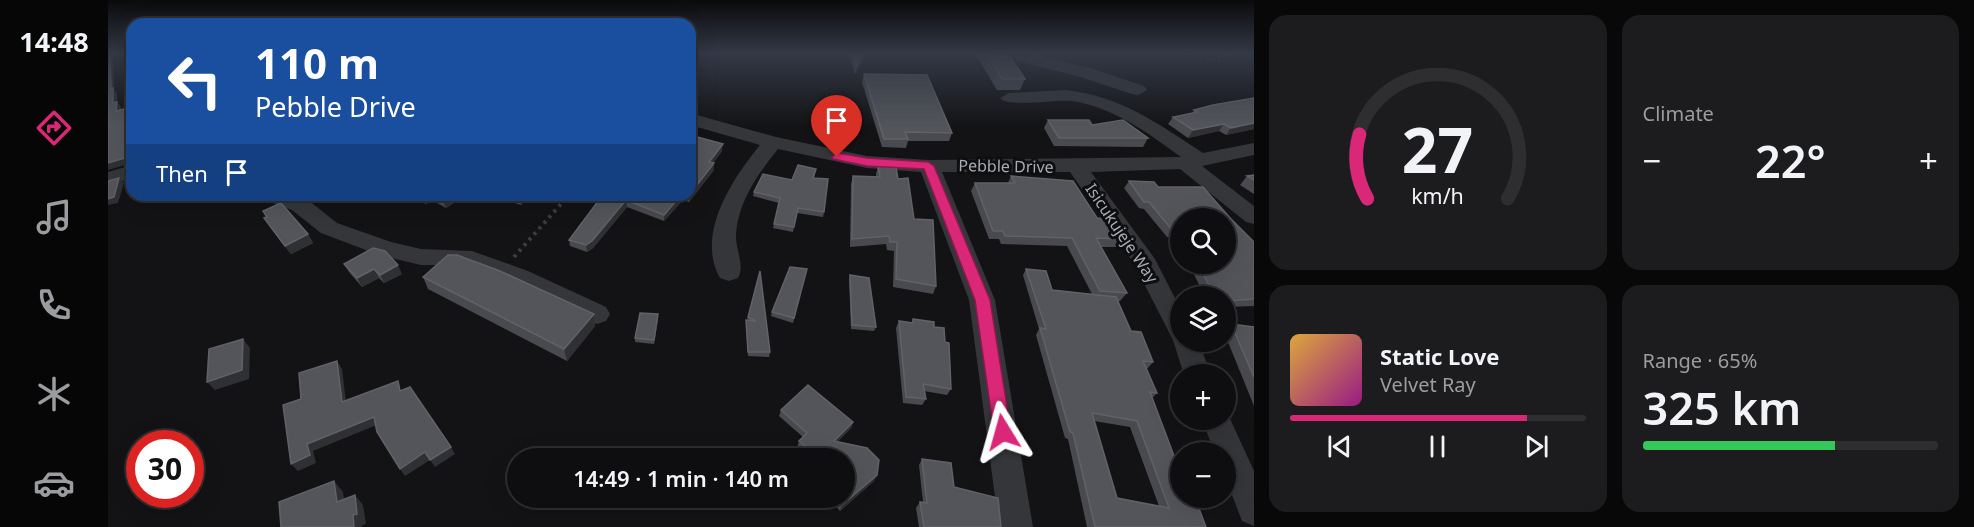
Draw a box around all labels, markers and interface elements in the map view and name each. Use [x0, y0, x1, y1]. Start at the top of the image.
text: 14:48 [19, 23, 89, 60]
text: 110 m [255, 34, 379, 91]
icon: left [156, 42, 234, 120]
text: Pebble Drive [255, 88, 416, 125]
pin [811, 95, 862, 157]
text: Climate [1643, 100, 1714, 127]
icon: arrive [820, 104, 853, 137]
text: 27 [1402, 106, 1473, 191]
icon: directions [33, 107, 75, 149]
text: 22° [1755, 130, 1826, 191]
text: − [1643, 138, 1661, 183]
text: + [1919, 138, 1938, 183]
street label: Pebble Drive [958, 154, 1054, 178]
icon: arrive [220, 156, 253, 189]
text: Then [156, 158, 208, 188]
street label: Isicukujeje Way [1081, 179, 1164, 288]
text: km/h [1411, 182, 1464, 211]
icon: music [33, 196, 75, 238]
map controls [1170, 208, 1236, 508]
button: search [1170, 208, 1236, 274]
icon: phone [33, 284, 75, 326]
button: layers [1170, 286, 1236, 352]
text: Static Love [1380, 341, 1499, 371]
text: Range · 65% [1643, 347, 1757, 374]
button: + [1170, 364, 1236, 430]
text: Velvet Ray [1380, 371, 1476, 398]
icon: climate [33, 373, 75, 415]
text: 325 km [1643, 377, 1801, 438]
position arrow [971, 400, 1035, 464]
speed limit sign: 30 [126, 430, 204, 508]
icon: previous [1323, 430, 1356, 463]
icon: pause [1421, 430, 1454, 463]
icon: next [1520, 430, 1553, 463]
button: − [1170, 442, 1236, 508]
icon: car [33, 462, 75, 504]
text: 14:49 · 1 min · 140 m [573, 463, 789, 493]

